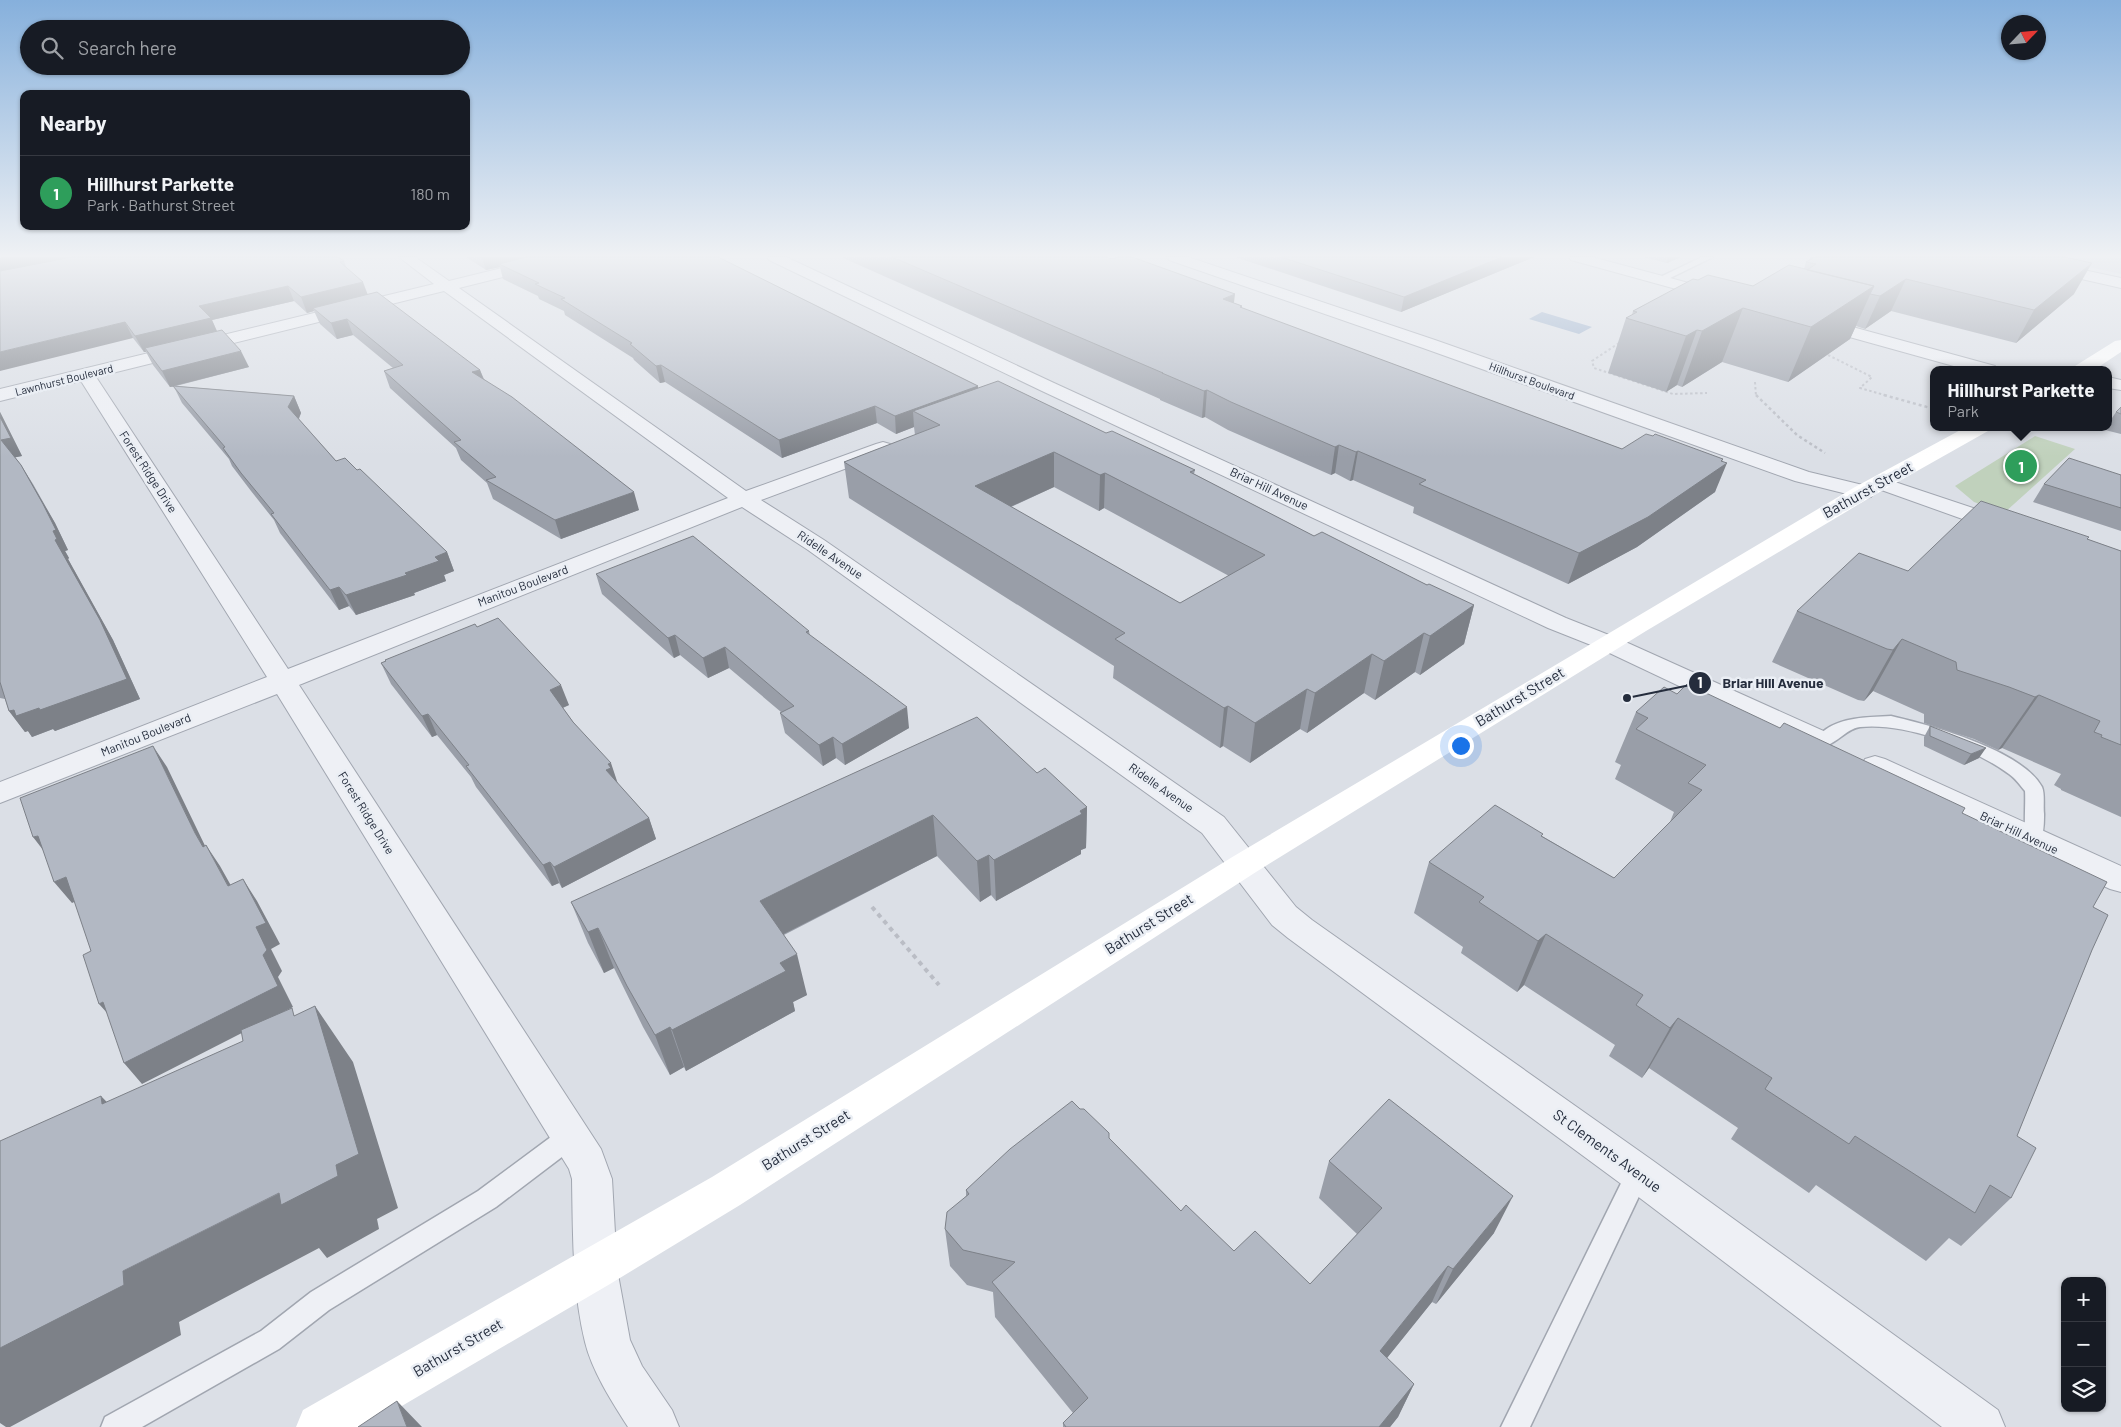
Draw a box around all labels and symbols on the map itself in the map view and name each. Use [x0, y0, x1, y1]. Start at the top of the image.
north arrow [2001, 15, 2046, 60]
street label: Hillhurst Boulevard [1488, 359, 1577, 402]
street label: Lawnhurst Boulevard [13, 361, 114, 398]
street label: Forest Ridge Drive [117, 428, 181, 515]
pin: 1 [2005, 447, 2037, 485]
street label: Bathurst Street [1819, 457, 1916, 521]
street label: Briar Hill Avenue [1228, 464, 1311, 512]
street label: Ridelle Avenue [795, 527, 866, 581]
street label: Manitou Boulevard [475, 561, 570, 609]
street label: Bathurst Street [1472, 663, 1567, 730]
callout: Briar Hill Avenue [1688, 668, 1834, 697]
text: 1 [1697, 673, 1703, 691]
text: Briar Hill Avenue [1722, 674, 1824, 691]
street label: Manitou Boulevard [99, 710, 193, 759]
your location [1448, 733, 1474, 759]
street label: Ridelle Avenue [1127, 760, 1197, 815]
street label: Forest Ridge Drive [336, 769, 398, 856]
street label: Briar Hill Avenue [1978, 808, 2061, 856]
street label: Bathurst Street [1101, 889, 1196, 957]
street label: Bathurst Street [758, 1105, 853, 1173]
street label: St Clements Avenue [1550, 1105, 1665, 1196]
street label: Bathurst Street [409, 1314, 506, 1380]

